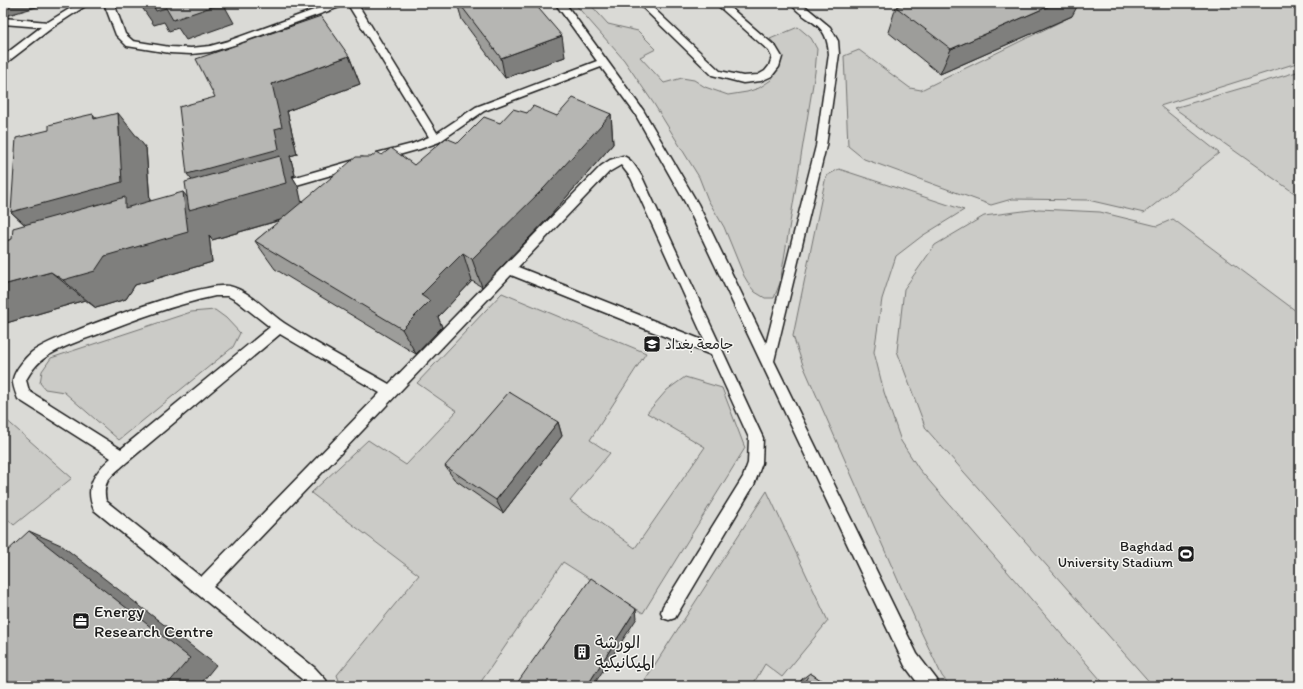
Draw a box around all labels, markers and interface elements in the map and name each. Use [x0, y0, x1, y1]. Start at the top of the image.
school or university icon: جامعة بغداد [642, 334, 662, 354]
place label: جامعة بغداد [665, 336, 733, 353]
place label: Baghdad University Stadium [1058, 538, 1173, 571]
sports icon: Baghdad University Stadium [1176, 544, 1196, 564]
place label: Energy Research Centre [94, 601, 213, 641]
office icon: Energy Research Centre [71, 611, 91, 631]
place label: الورشة الميكانيكية [595, 632, 655, 672]
building icon: الورشة الميكانيكية [572, 642, 592, 662]

